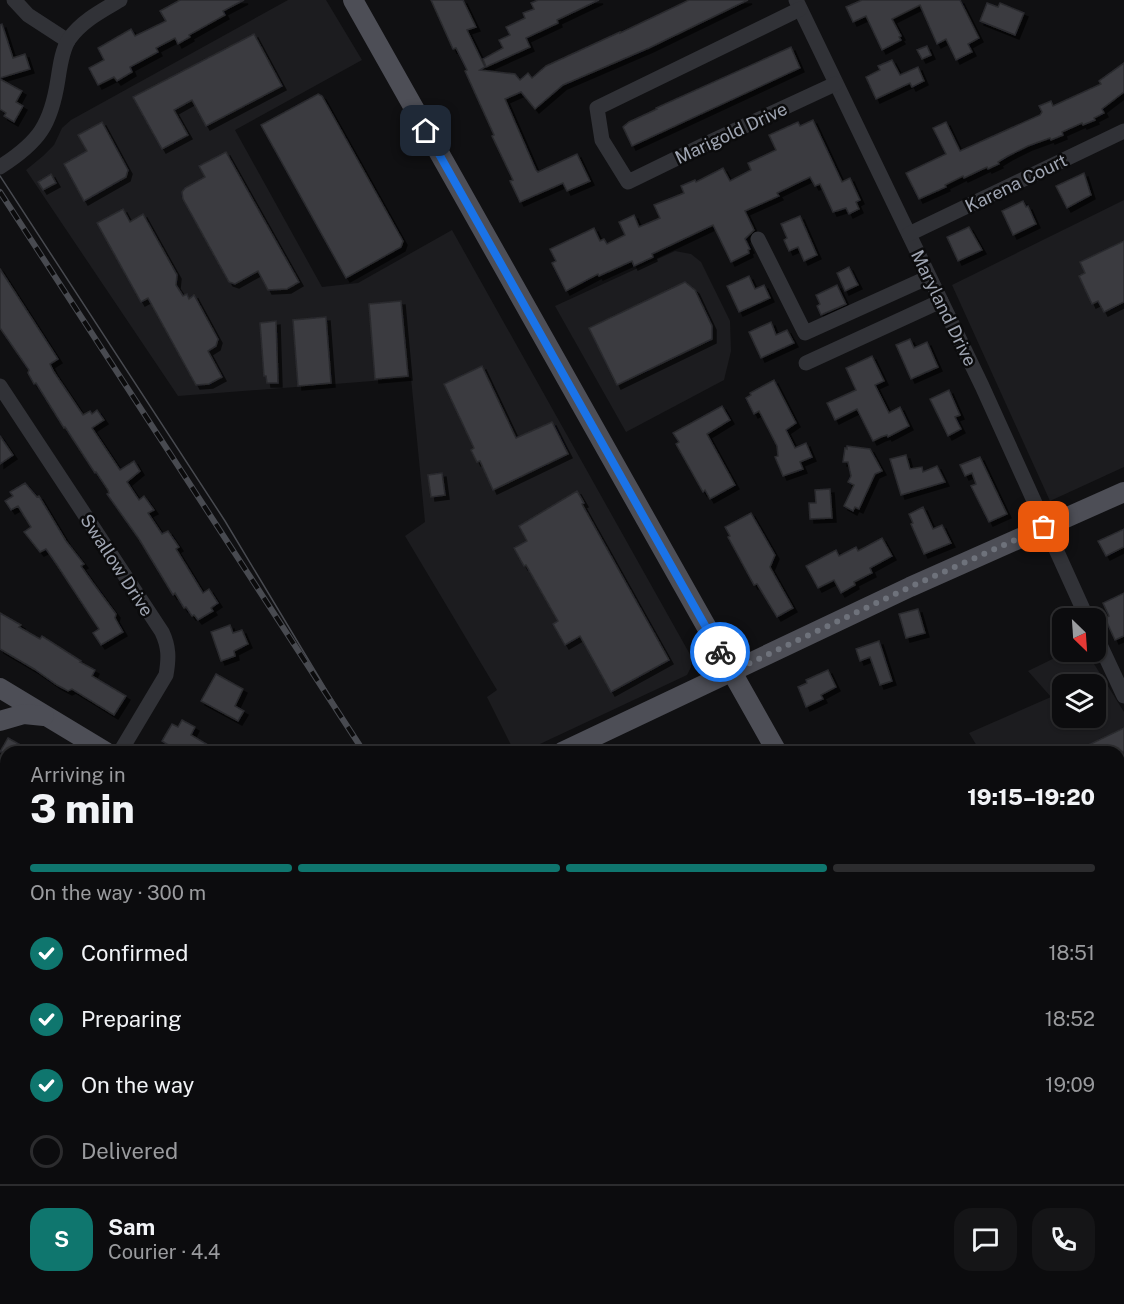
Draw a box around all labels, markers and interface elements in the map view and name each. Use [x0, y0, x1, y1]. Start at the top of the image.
street label: Marigold Drive [671, 98, 791, 168]
pin [400, 105, 451, 156]
icon: home [409, 114, 442, 147]
street label: Karena Court [962, 149, 1070, 217]
street label: Maryland Drive [907, 246, 981, 370]
pin [1018, 501, 1069, 552]
street label: Swallow Drive [76, 510, 158, 620]
icon: bag [1027, 510, 1060, 543]
north arrow [1052, 608, 1106, 662]
map controls [1052, 608, 1106, 728]
courier [690, 622, 750, 682]
icon: bike [704, 636, 737, 669]
button: layers [1052, 674, 1106, 728]
text: Arriving in [30, 763, 125, 787]
text: 19:15–19:20 [967, 784, 1095, 810]
text: 3 min [30, 786, 135, 832]
text: On the way · 300 m [30, 881, 206, 905]
icon: check [30, 937, 63, 970]
text: Confirmed [81, 940, 188, 966]
text: 18:51 [1048, 941, 1095, 965]
icon: check [30, 1003, 63, 1036]
text: Preparing [81, 1006, 182, 1032]
text: 18:52 [1045, 1007, 1095, 1031]
icon: check [30, 1069, 63, 1102]
text: On the way [81, 1072, 194, 1098]
text: 19:09 [1045, 1073, 1095, 1097]
text: Delivered [81, 1138, 178, 1164]
button: chat [954, 1208, 1017, 1271]
button: phone [1032, 1208, 1095, 1271]
text: Sam [108, 1214, 155, 1240]
text: S [54, 1226, 69, 1252]
text: Courier · 4.4 [108, 1240, 220, 1264]

